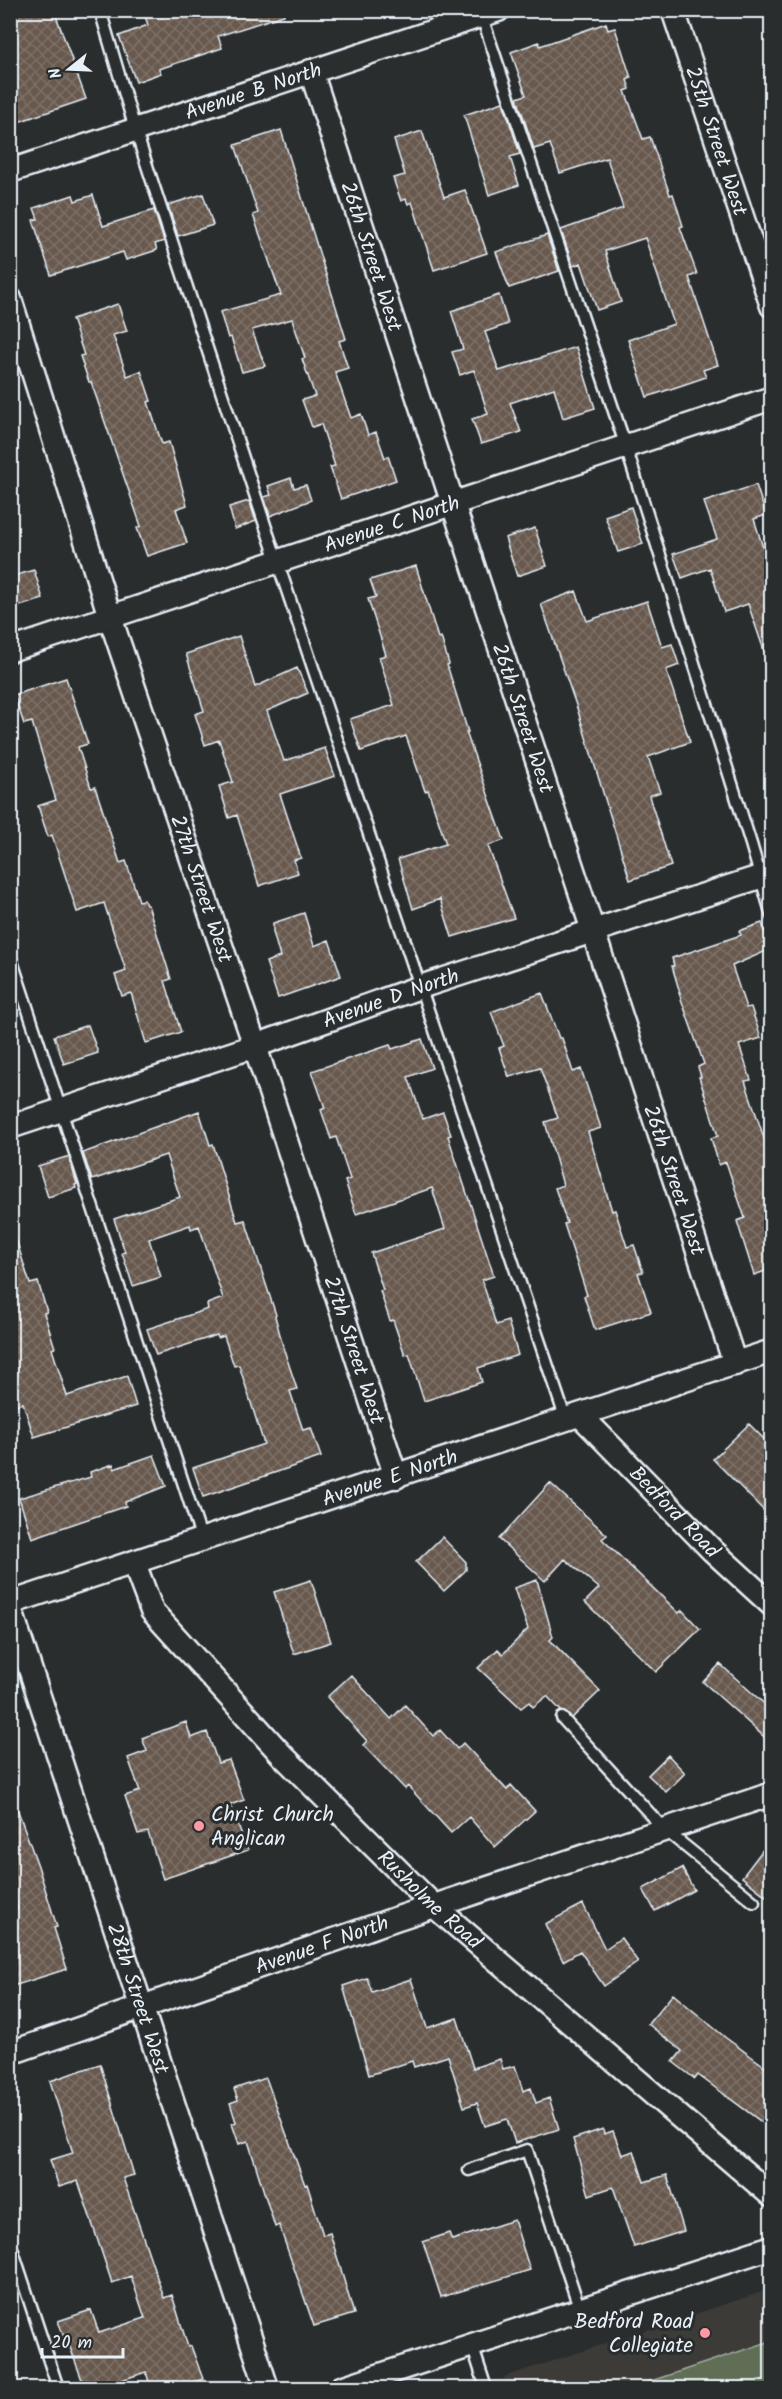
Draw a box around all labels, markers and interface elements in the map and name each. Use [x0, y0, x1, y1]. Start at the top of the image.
north arrow [39, 39, 99, 99]
street label: Avenue B North [181, 54, 326, 130]
street label: 25th Street West [675, 62, 756, 221]
text: N [43, 65, 70, 82]
street label: 26th Street West [330, 177, 411, 337]
street label: Avenue C North [320, 487, 464, 563]
street label: 26th Street West [482, 639, 562, 799]
street label: 27th Street West [160, 811, 241, 968]
street label: Avenue D North [318, 960, 464, 1038]
street label: 26th Street West [633, 1101, 714, 1261]
street label: 27th Street West [313, 1272, 393, 1430]
street label: Avenue E North [318, 1441, 462, 1517]
street label: Bedford Road [620, 1459, 727, 1567]
place label: Christ Church Anglican [211, 1799, 334, 1856]
marker: Christ Church Anglican [192, 1819, 206, 1833]
street label: Rusholme Road [368, 1843, 489, 1959]
street label: Avenue F North [251, 1907, 394, 1985]
street label: 28th Street West [97, 1919, 178, 2080]
place label: Bedford Road Collegiate [574, 2306, 694, 2363]
scale bar [42, 2321, 123, 2359]
marker: Bedford Road Collegiate [698, 2326, 712, 2340]
text: 20 m [51, 2329, 92, 2358]

